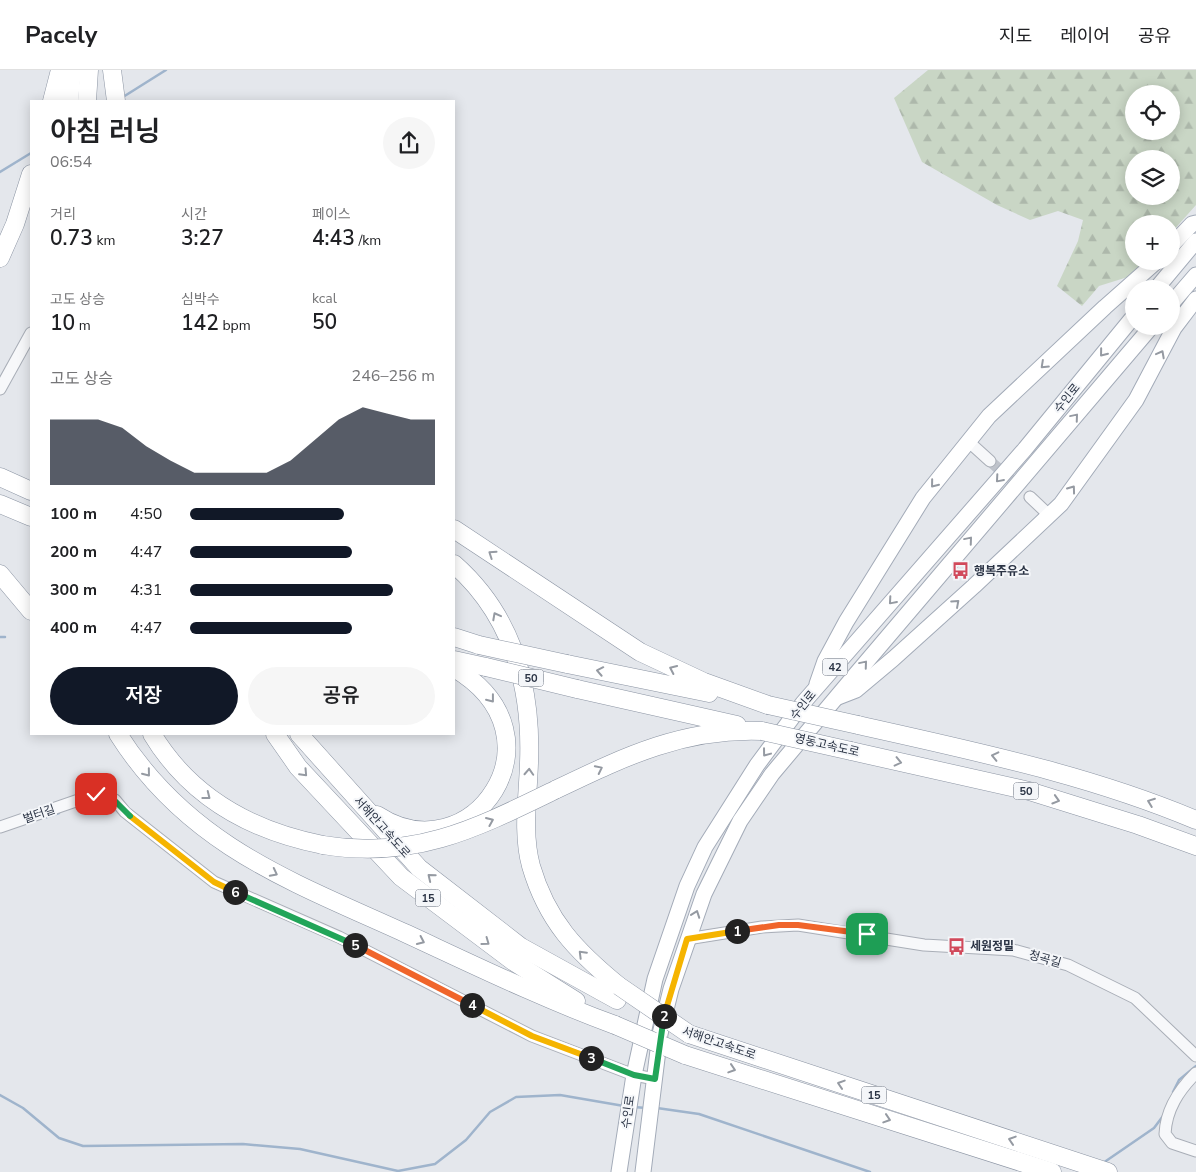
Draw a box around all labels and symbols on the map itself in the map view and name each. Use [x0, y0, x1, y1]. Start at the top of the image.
one-way arrow [1100, 348, 1109, 357]
one-way arrow [1155, 350, 1165, 359]
one-way arrow [1040, 359, 1049, 368]
street label: 수인로 [1050, 380, 1084, 416]
one-way arrow [1069, 414, 1077, 423]
one-way arrow [996, 473, 1005, 482]
one-way arrow [931, 479, 940, 488]
one-way arrow [1066, 486, 1074, 495]
one-way arrow [964, 537, 973, 546]
one-way arrow [488, 551, 498, 560]
bus stop icon: 행복주유소 [950, 561, 970, 581]
place label: 행복주유소 [974, 563, 1029, 579]
one-way arrow [889, 595, 898, 604]
one-way arrow [950, 599, 959, 608]
one-way arrow [492, 612, 502, 621]
road number: 42 [822, 658, 848, 676]
one-way arrow [858, 661, 867, 670]
one-way arrow [596, 666, 605, 677]
one-way arrow [670, 666, 679, 676]
road number: 50 [518, 670, 544, 686]
street label: 수인로 [786, 687, 820, 723]
one-way arrow [485, 693, 493, 702]
street label: 영동고속도로 [793, 730, 861, 760]
one-way arrow [764, 747, 772, 756]
one-way arrow [991, 751, 1000, 762]
one-way arrow [894, 756, 903, 767]
one-way arrow [594, 765, 603, 776]
one-way arrow [141, 767, 150, 776]
one-way arrow [298, 767, 307, 776]
one-way arrow [523, 768, 534, 776]
pin [75, 773, 117, 815]
road number: 50 [1014, 782, 1038, 799]
one-way arrow [201, 790, 210, 798]
street label: 서해안고속도로 [350, 793, 414, 861]
one-way arrow [1052, 794, 1060, 804]
one-way arrow [1147, 797, 1156, 808]
street label: 벌터길 [21, 801, 57, 827]
one-way arrow [485, 816, 494, 827]
one-way arrow [268, 867, 277, 877]
one-way arrow [428, 874, 437, 883]
pin: 6 [222, 880, 248, 904]
road number: 15 [416, 890, 440, 906]
one-way arrow [690, 910, 700, 918]
pin [846, 913, 888, 955]
pin: 1 [724, 918, 750, 944]
pin: 5 [342, 932, 368, 958]
one-way arrow [416, 934, 425, 945]
bus stop icon: 세원정밀 [946, 936, 966, 956]
one-way arrow [480, 937, 489, 945]
place label: 세원정밀 [970, 938, 1014, 954]
street label: 청곡길 [1027, 947, 1063, 971]
one-way arrow [579, 951, 588, 960]
pin: 4 [460, 992, 484, 1018]
pin: 2 [652, 1004, 676, 1028]
street label: 서해안고속도로 [680, 1023, 758, 1063]
pin: 3 [578, 1046, 604, 1070]
one-way arrow [727, 1064, 736, 1074]
one-way arrow [837, 1080, 846, 1090]
road number: 15 [862, 1086, 886, 1104]
street label: 수인로 [618, 1094, 638, 1130]
one-way arrow [882, 1113, 890, 1123]
one-way arrow [1008, 1136, 1017, 1146]

